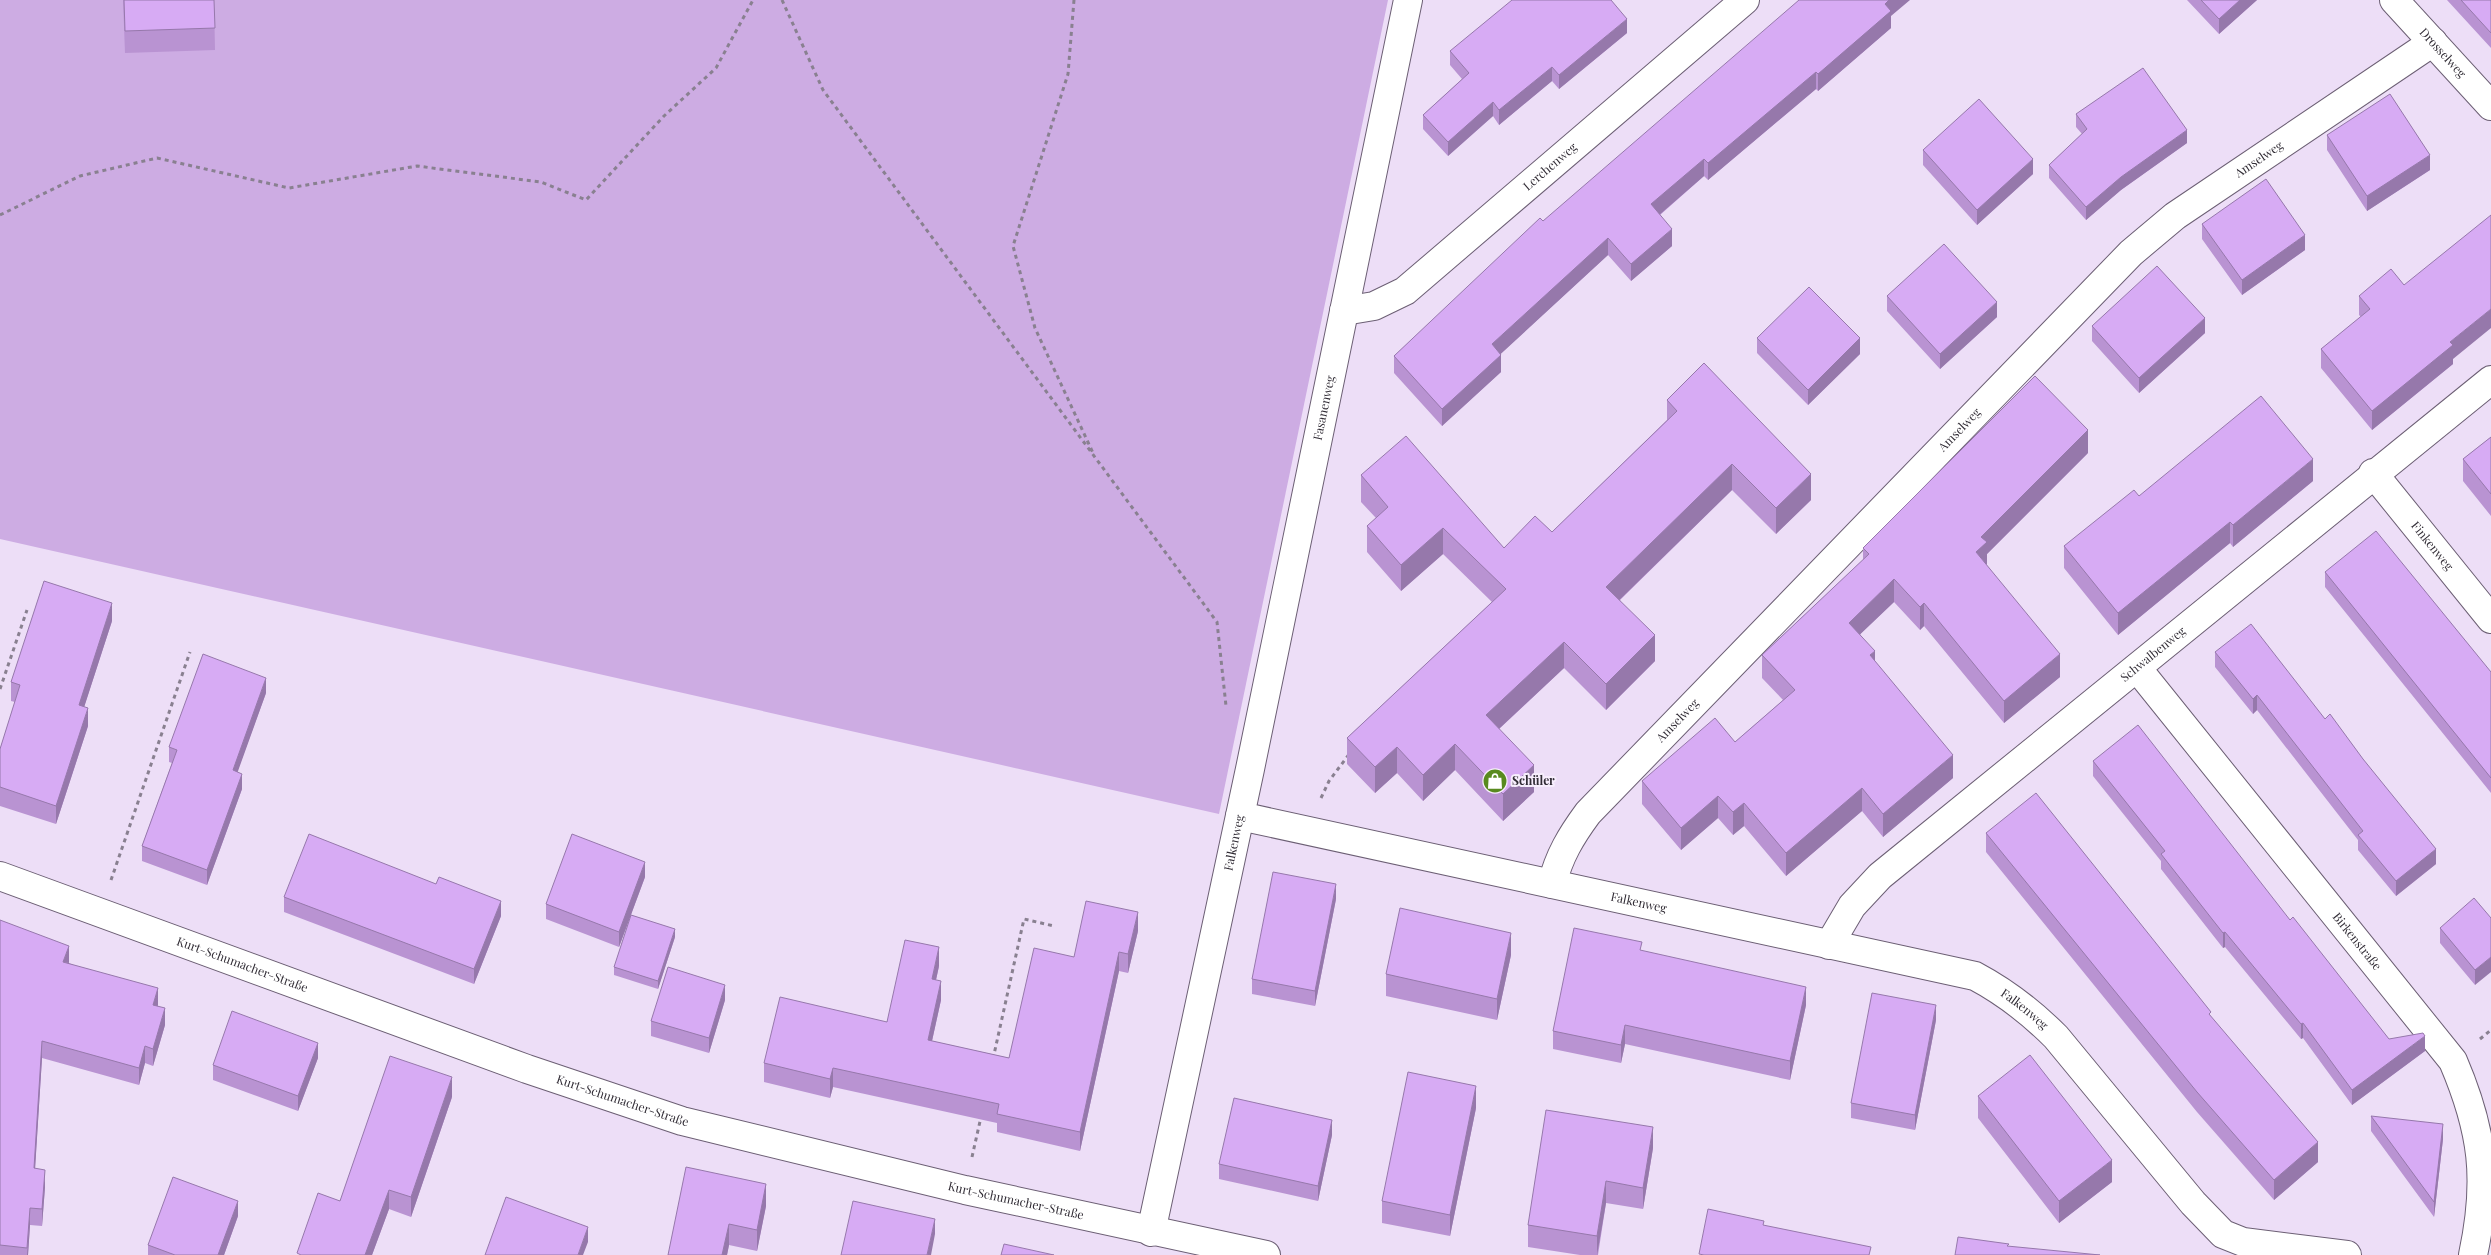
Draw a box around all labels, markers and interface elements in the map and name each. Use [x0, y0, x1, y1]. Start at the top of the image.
street label: Drosselweg [2416, 24, 2471, 81]
street label: Amselweg [2230, 136, 2286, 181]
street label: Lerchenweg [1519, 138, 1580, 193]
street label: Fasanenweg [1309, 373, 1338, 442]
street label: Amselweg [1933, 403, 1984, 455]
street label: Finkenweg [2408, 518, 2458, 574]
street label: Schwalbenweg [2117, 622, 2189, 685]
street label: Amselweg [1652, 694, 1702, 746]
shop icon: Schüler [1482, 768, 1508, 794]
place label: Schüler [1512, 772, 1555, 788]
street label: Falkenweg [1219, 812, 1247, 872]
street label: Falkenweg [1609, 888, 1669, 916]
street label: Birkenstraße [2330, 909, 2386, 973]
street label: Kurt-Schumacher-Straße [175, 932, 310, 995]
street label: Falkenweg [1998, 985, 2053, 1033]
street label: Kurt-Schumacher-Straße [555, 1070, 691, 1129]
street label: Kurt-Schumacher-Straße [947, 1177, 1085, 1222]

